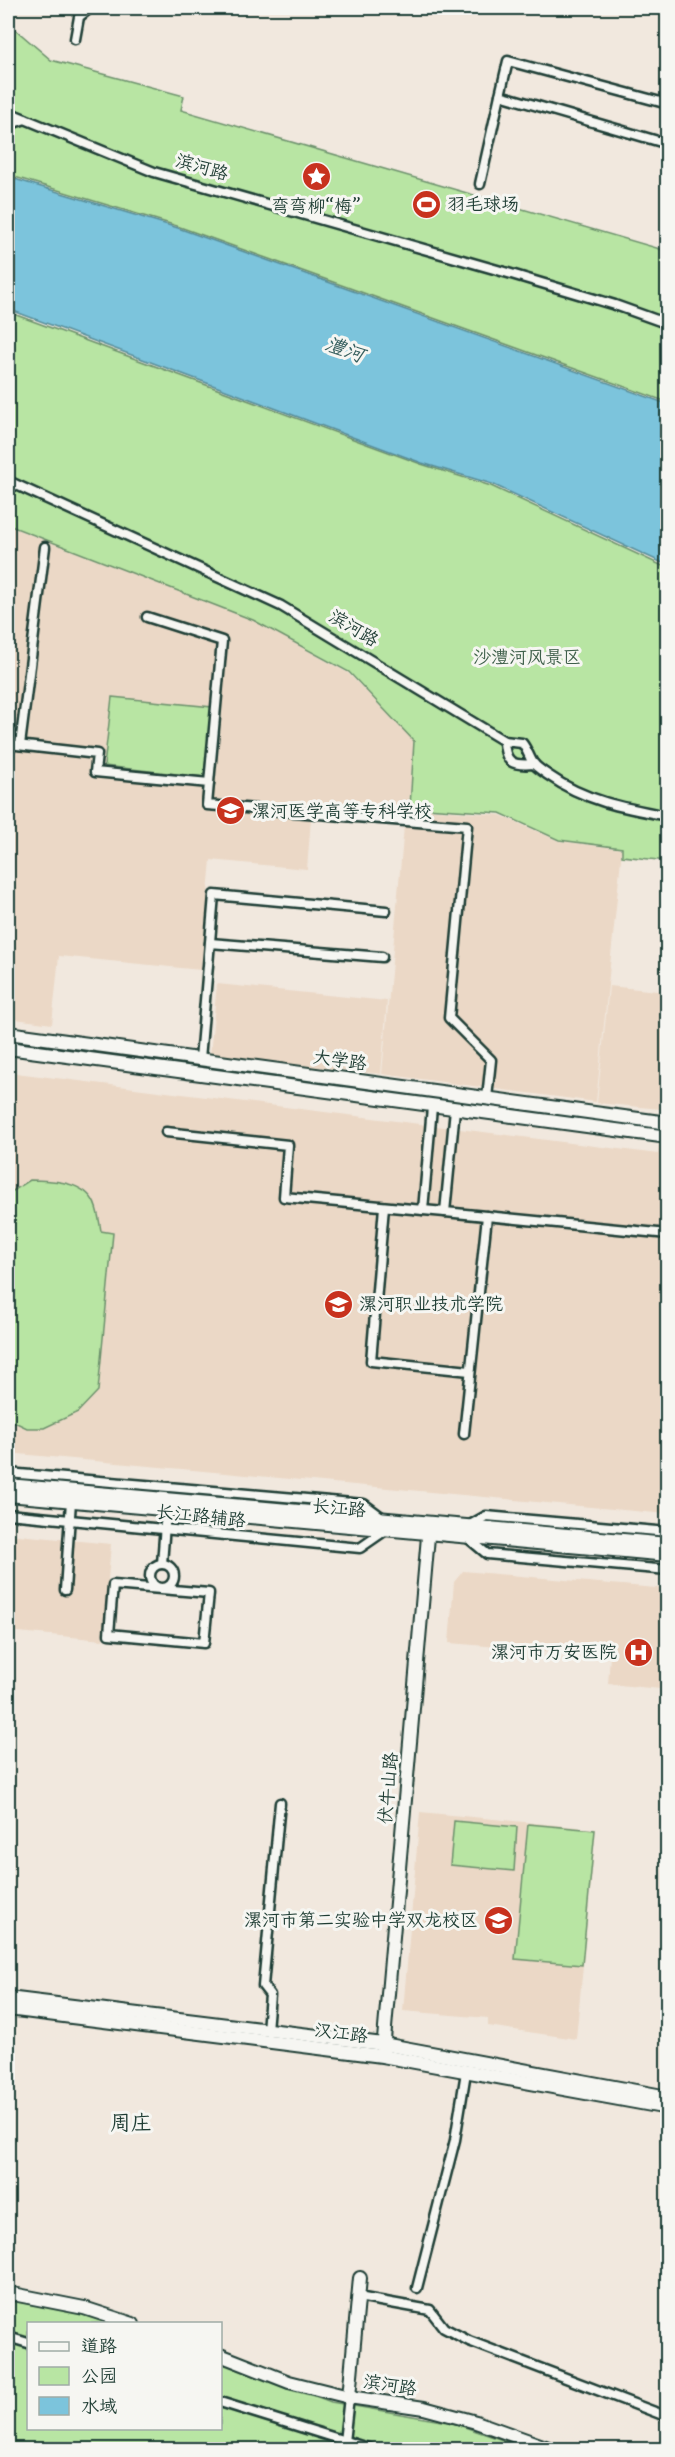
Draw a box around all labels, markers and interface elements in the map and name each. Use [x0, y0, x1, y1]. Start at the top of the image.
street label: 滨河路 [172, 147, 232, 190]
place icon: 弯弯柳“梅” [300, 161, 332, 193]
sports icon: 羽毛球场 [410, 188, 442, 220]
place label: 羽毛球场 [447, 191, 519, 220]
place label: 弯弯柳“梅” [271, 193, 361, 222]
water label: 澧河 [320, 329, 371, 374]
street label: 滨河路 [323, 603, 384, 656]
park label: 沙澧河风景区 [473, 644, 581, 673]
school or university icon: 漯河医学高等专科学校 [215, 795, 247, 827]
place label: 漯河医学高等专科学校 [252, 798, 432, 827]
street label: 大学路 [311, 1043, 369, 1080]
school or university icon: 漯河职业技术学院 [322, 1288, 354, 1320]
place label: 漯河职业技术学院 [359, 1291, 503, 1320]
street label: 长江路 [311, 1493, 367, 1526]
street label: 长江路辅路 [155, 1498, 247, 1537]
hospital icon: 漯河市万安医院 [622, 1636, 654, 1668]
place label: 漯河市万安医院 [491, 1639, 617, 1668]
street label: 伏牛山路 [372, 1751, 407, 1825]
school or university icon: 漯河市第二实验中学双龙校区 [483, 1904, 515, 1936]
place label: 漯河市第二实验中学双龙校区 [244, 1907, 478, 1936]
street label: 汉江路 [312, 2017, 369, 2052]
district label: 周庄 [110, 2108, 152, 2141]
legend [27, 2322, 222, 2430]
text: 道路 [81, 2333, 117, 2362]
text: 公园 [81, 2363, 117, 2392]
street label: 滨河路 [361, 2368, 419, 2405]
text: 水域 [81, 2393, 117, 2422]

